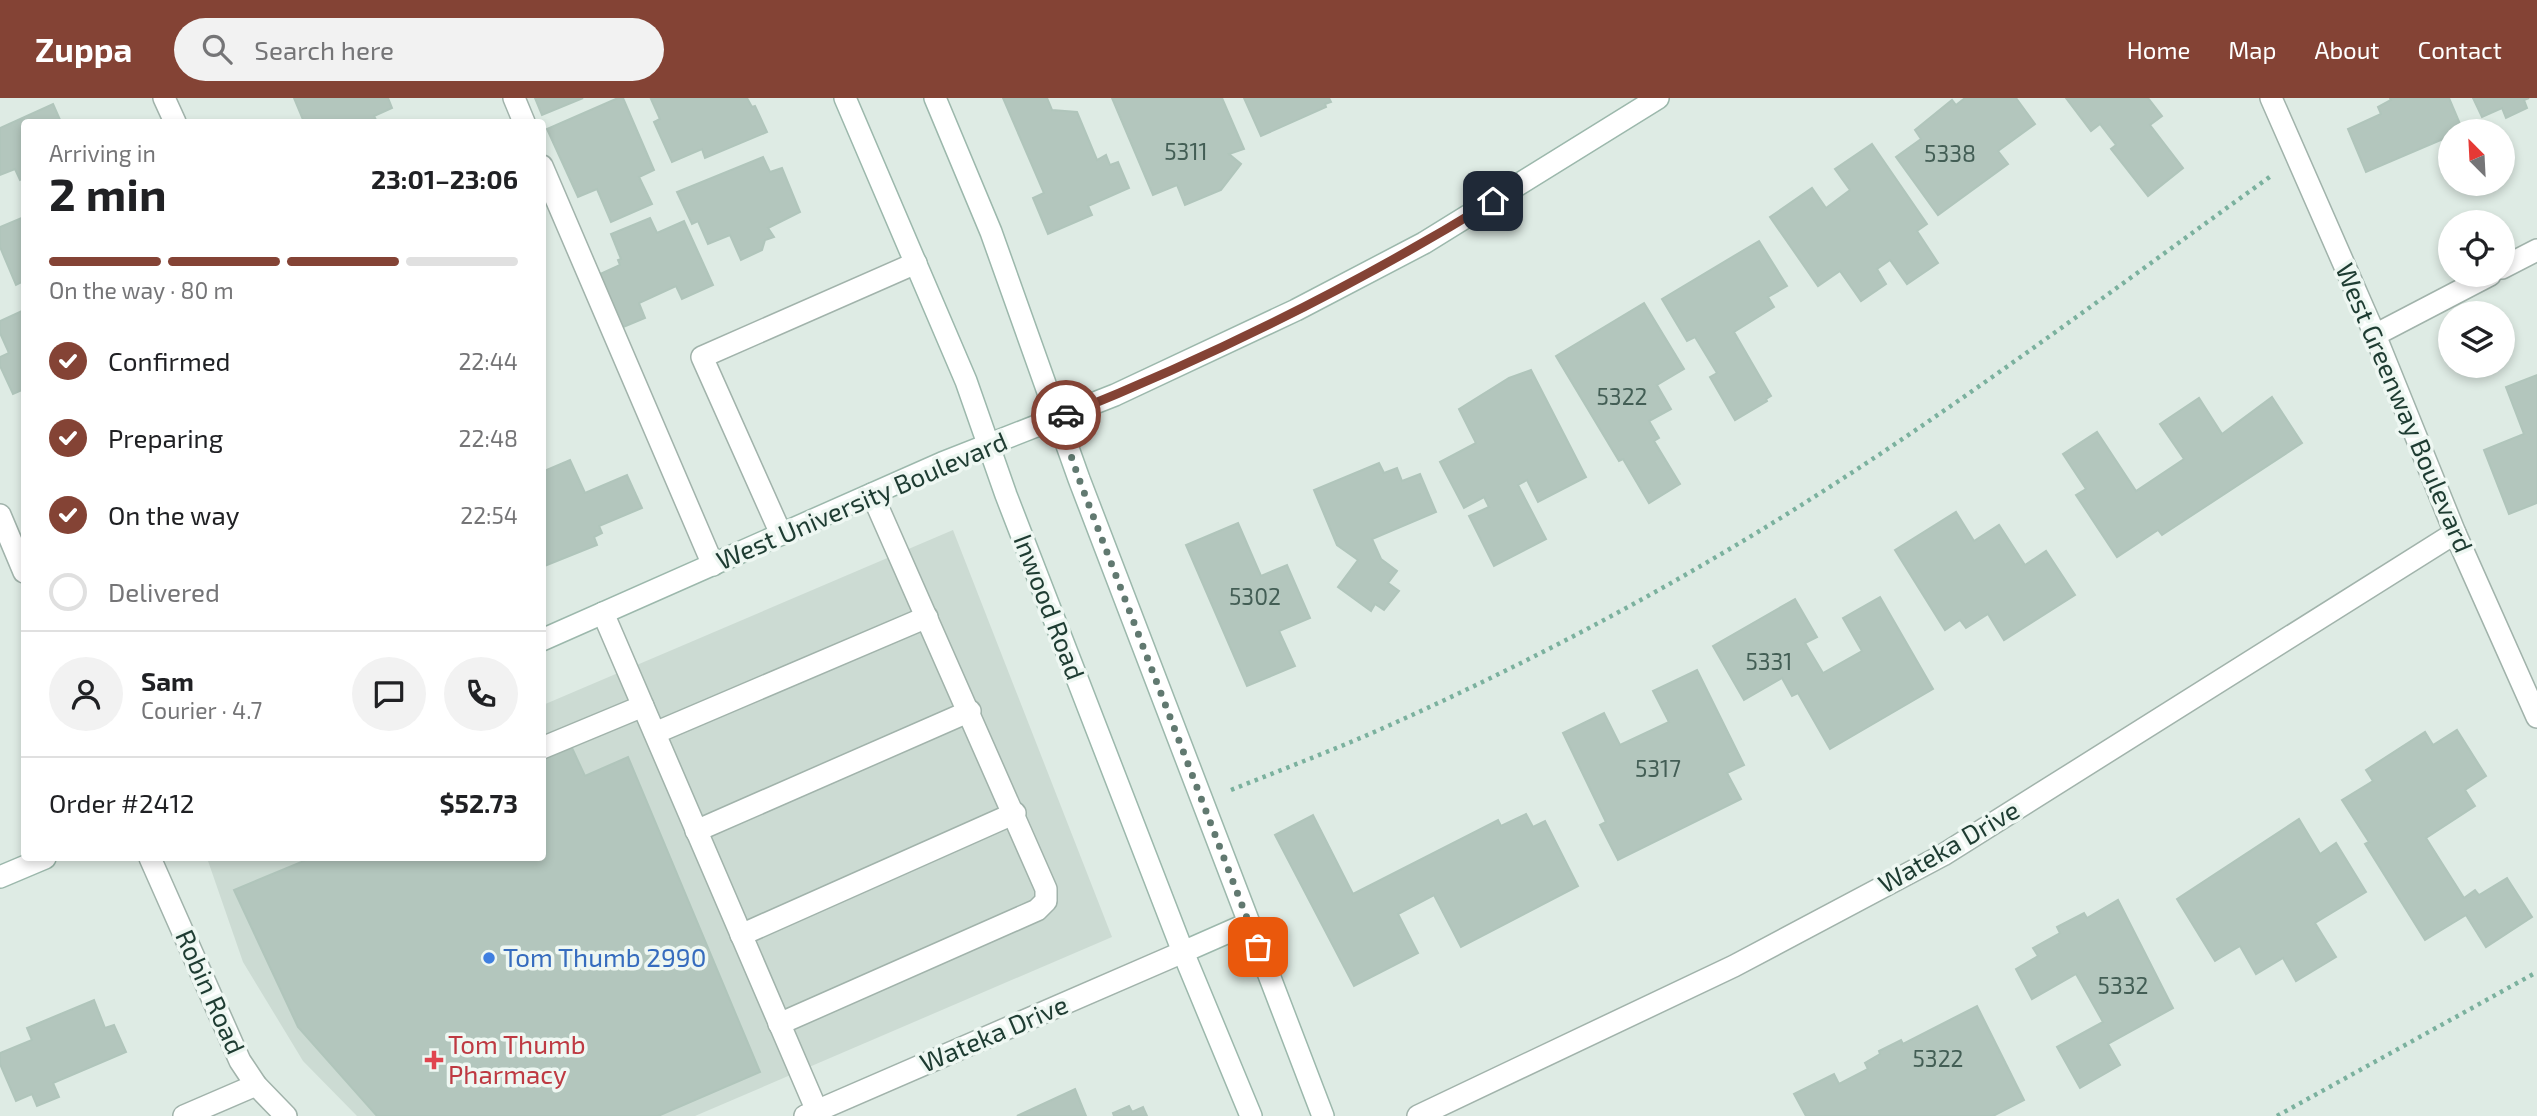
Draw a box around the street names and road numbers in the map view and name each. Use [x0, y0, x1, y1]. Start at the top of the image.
street label: West Greenway Boulevard [2330, 258, 2480, 557]
street label: West University Boulevard [711, 424, 1011, 575]
street label: Inwood Road [1008, 529, 1092, 684]
street label: Wateka Drive [1872, 793, 2024, 899]
street label: Robin Road [170, 924, 253, 1058]
street label: Wateka Drive [915, 988, 1072, 1078]

